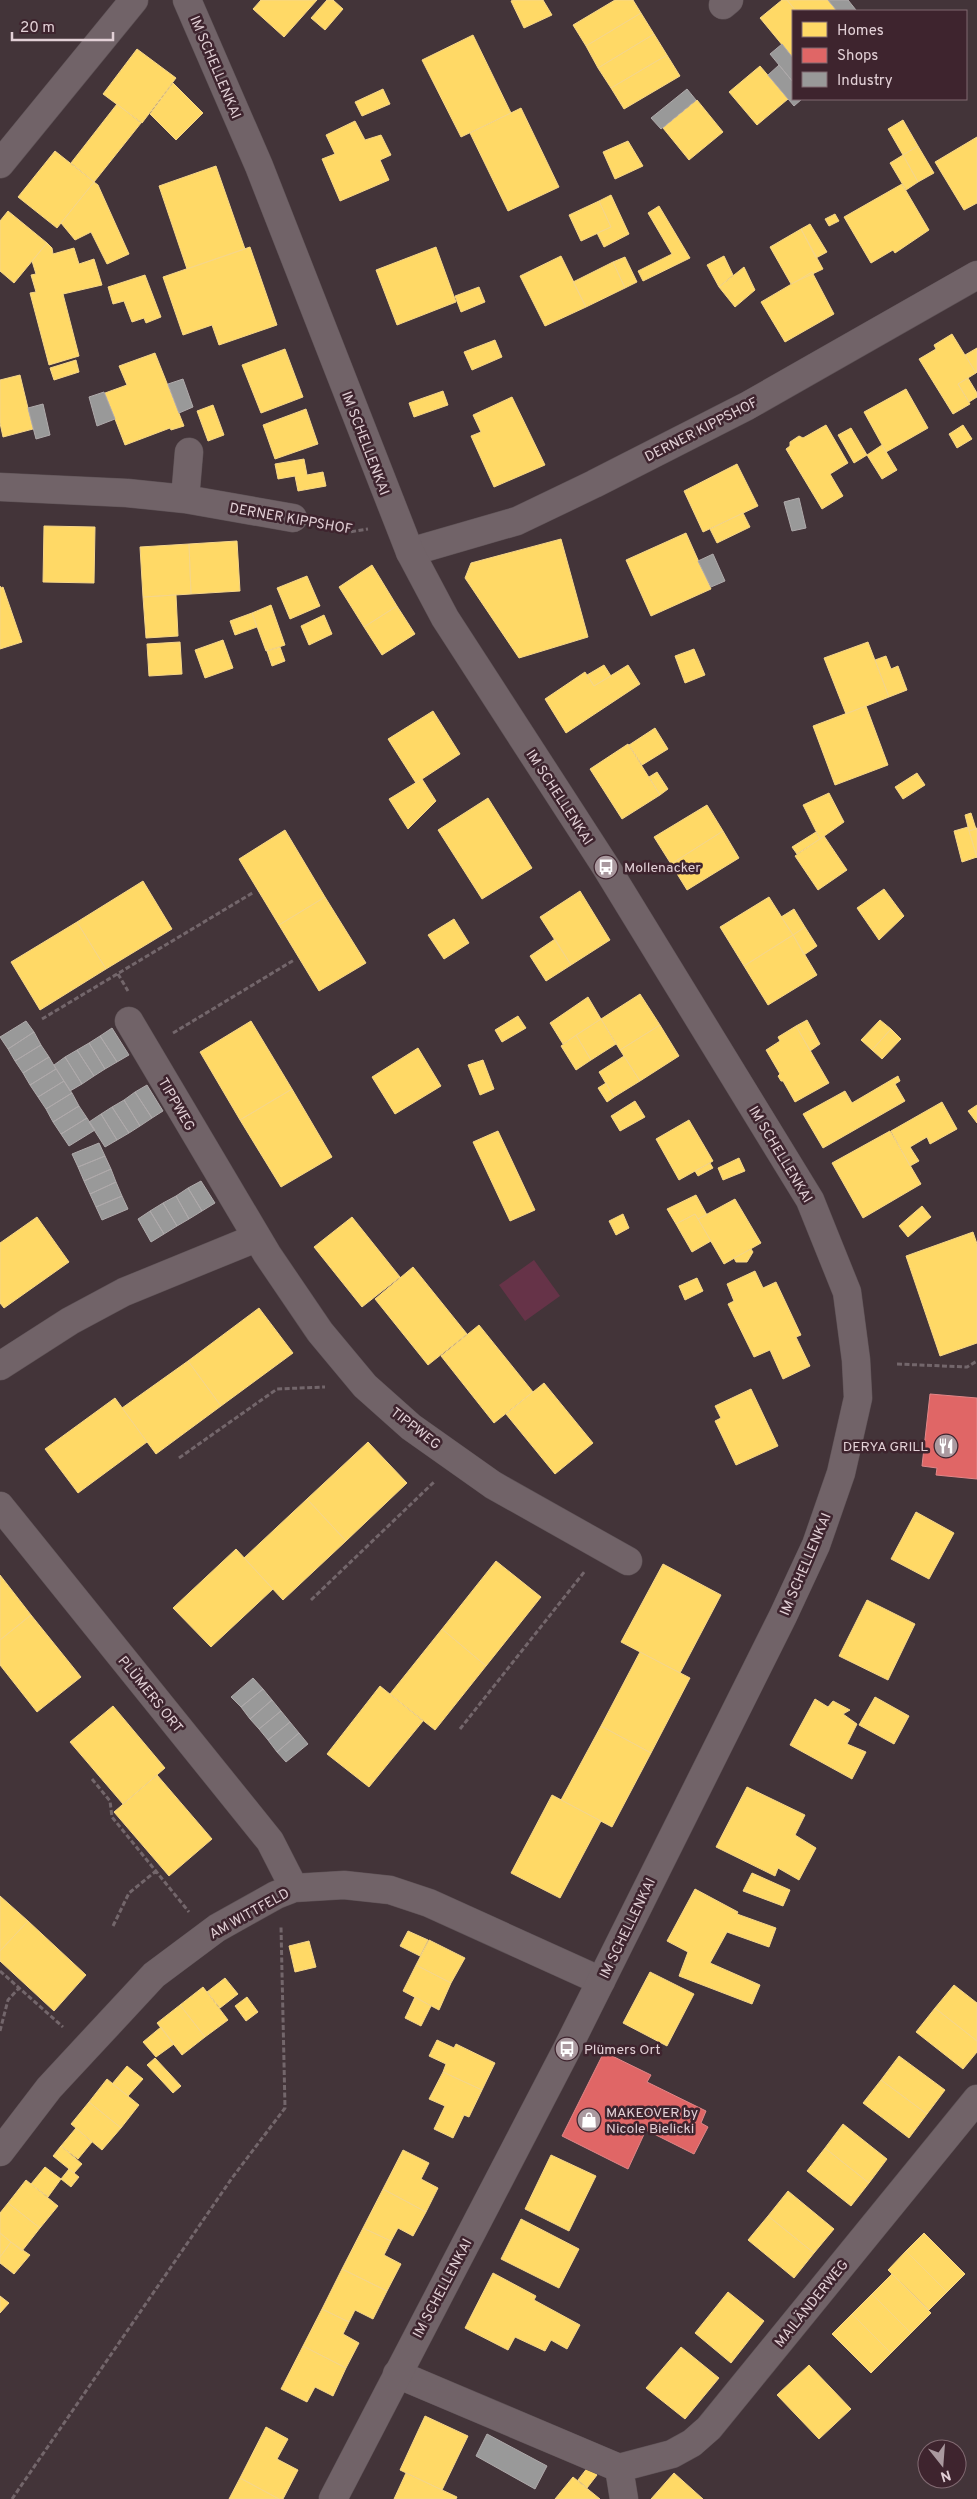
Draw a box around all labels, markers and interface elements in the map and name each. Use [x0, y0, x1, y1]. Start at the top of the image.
scale bar [12, 10, 114, 42]
legend [792, 10, 967, 100]
street label: IM SCHELLENKAI [185, 14, 244, 122]
text: 20 m [20, 19, 55, 38]
text: Homes [837, 22, 884, 41]
text: Shops [837, 47, 878, 66]
text: Industry [837, 72, 893, 91]
street label: IM SCHELLENKAI [337, 389, 392, 498]
street label: DERNER KIPPSHOF [642, 394, 761, 466]
street label: DERNER KIPPSHOF [228, 500, 354, 539]
street label: IM SCHELLENKAI [522, 747, 596, 849]
bus stop icon: Mollenacker [593, 854, 619, 880]
place label: Mollenacker [624, 860, 701, 877]
street label: TIPPWEG [154, 1075, 198, 1134]
street label: IM SCHELLENKAI [744, 1103, 815, 1206]
street label: TIPPWEG [387, 1404, 443, 1454]
restaurant icon: DERYA GRILL [933, 1433, 959, 1459]
place label: DERYA GRILL [843, 1439, 928, 1456]
street label: IM SCHELLENKAI [777, 1511, 836, 1619]
street label: PLÜMERS ORT [114, 1653, 187, 1737]
street label: IM SCHELLENKAI [597, 1876, 660, 1982]
street label: AM WITTFELD [207, 1885, 293, 1943]
bus stop icon: Plümers Ort [554, 2036, 580, 2062]
place label: Plümers Ort [584, 2042, 661, 2059]
place label: MAKEOVER by Nicole Bielicki [606, 2105, 698, 2138]
shop icon: MAKEOVER by Nicole Bielicki [576, 2107, 602, 2133]
street label: IM SCHELLENKAI [410, 2236, 477, 2341]
street label: MAILÄNDERWEG [771, 2256, 853, 2351]
north arrow [917, 2439, 967, 2489]
text: N [938, 2465, 953, 2485]

